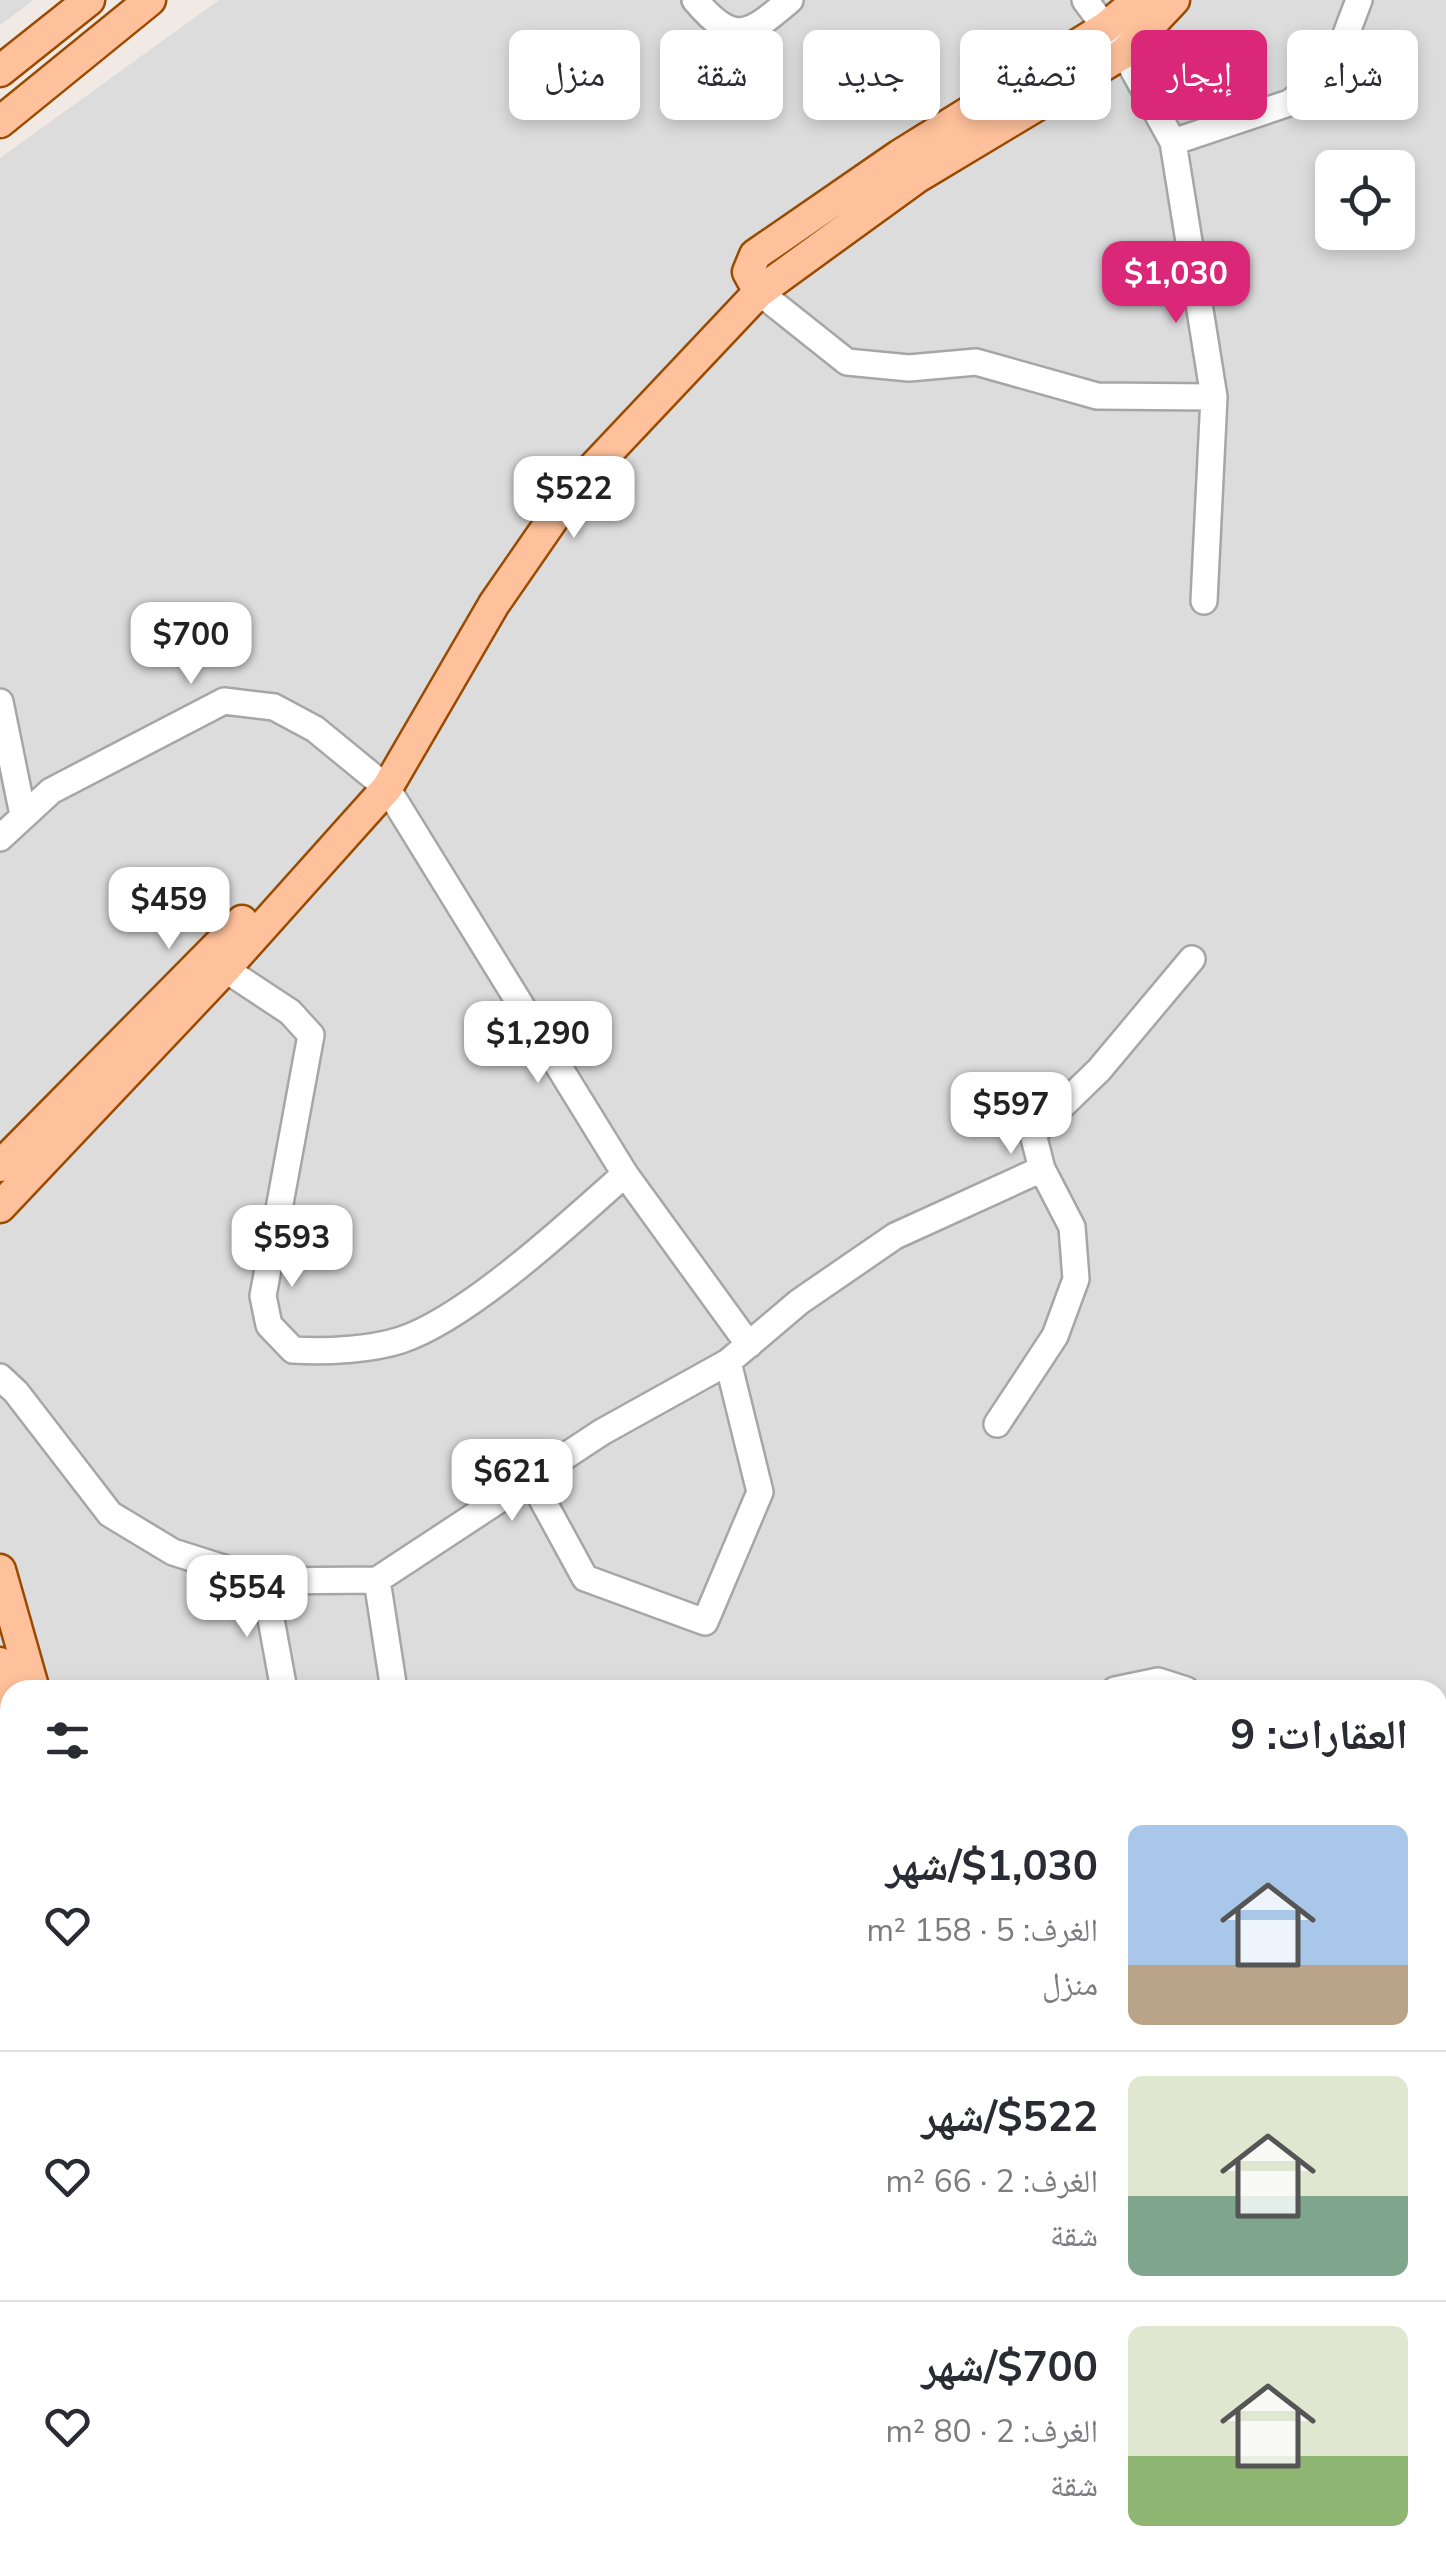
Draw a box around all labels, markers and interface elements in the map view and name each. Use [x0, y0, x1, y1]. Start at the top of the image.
chip: منزل [509, 30, 640, 120]
chip: شقة [660, 30, 783, 120]
chip: جديد [803, 30, 940, 120]
chip: تصفية [960, 30, 1111, 120]
chip: إيجار [1131, 30, 1267, 120]
chip: شراء [1287, 30, 1418, 120]
map controls [1315, 150, 1415, 250]
button: locate [1315, 150, 1415, 250]
pin: $1,030 [1095, 241, 1257, 326]
text: $1,030 [1124, 252, 1228, 295]
pin: $522 [515, 456, 633, 541]
text: $522 [536, 467, 612, 510]
pin: $700 [132, 602, 250, 687]
text: $700 [153, 613, 229, 656]
pin: $459 [110, 867, 228, 952]
text: $459 [131, 878, 207, 921]
pin: $1,290 [457, 1001, 619, 1086]
text: $1,290 [486, 1012, 590, 1055]
pin: $597 [952, 1072, 1070, 1157]
text: $597 [973, 1083, 1049, 1126]
pin: $593 [233, 1205, 351, 1290]
text: $593 [254, 1216, 330, 1259]
pin: $621 [453, 1439, 571, 1524]
text: $621 [474, 1450, 550, 1493]
pin: $554 [188, 1555, 306, 1640]
text: $554 [209, 1566, 285, 1609]
text: العقارات: 9 [1230, 1707, 1408, 1764]
icon: filters [40, 1713, 95, 1768]
text: $1,030/شهر [886, 1838, 1098, 1895]
icon: home [1208, 1865, 1328, 1985]
icon: heart [40, 1898, 95, 1953]
text: الغرف: 5 · 158 m² [866, 1909, 1098, 1952]
text: منزل [1042, 1963, 1098, 2006]
text: $522/شهر [921, 2089, 1098, 2146]
icon: home [1208, 2116, 1328, 2236]
icon: heart [40, 2149, 95, 2204]
text: الغرف: 2 · 66 m² [886, 2160, 1098, 2203]
text: شقة [1050, 2214, 1098, 2257]
text: $700/شهر [921, 2339, 1098, 2396]
icon: home [1208, 2366, 1328, 2486]
icon: heart [40, 2399, 95, 2454]
text: الغرف: 2 · 80 m² [886, 2410, 1098, 2453]
text: شقة [1050, 2464, 1098, 2507]

